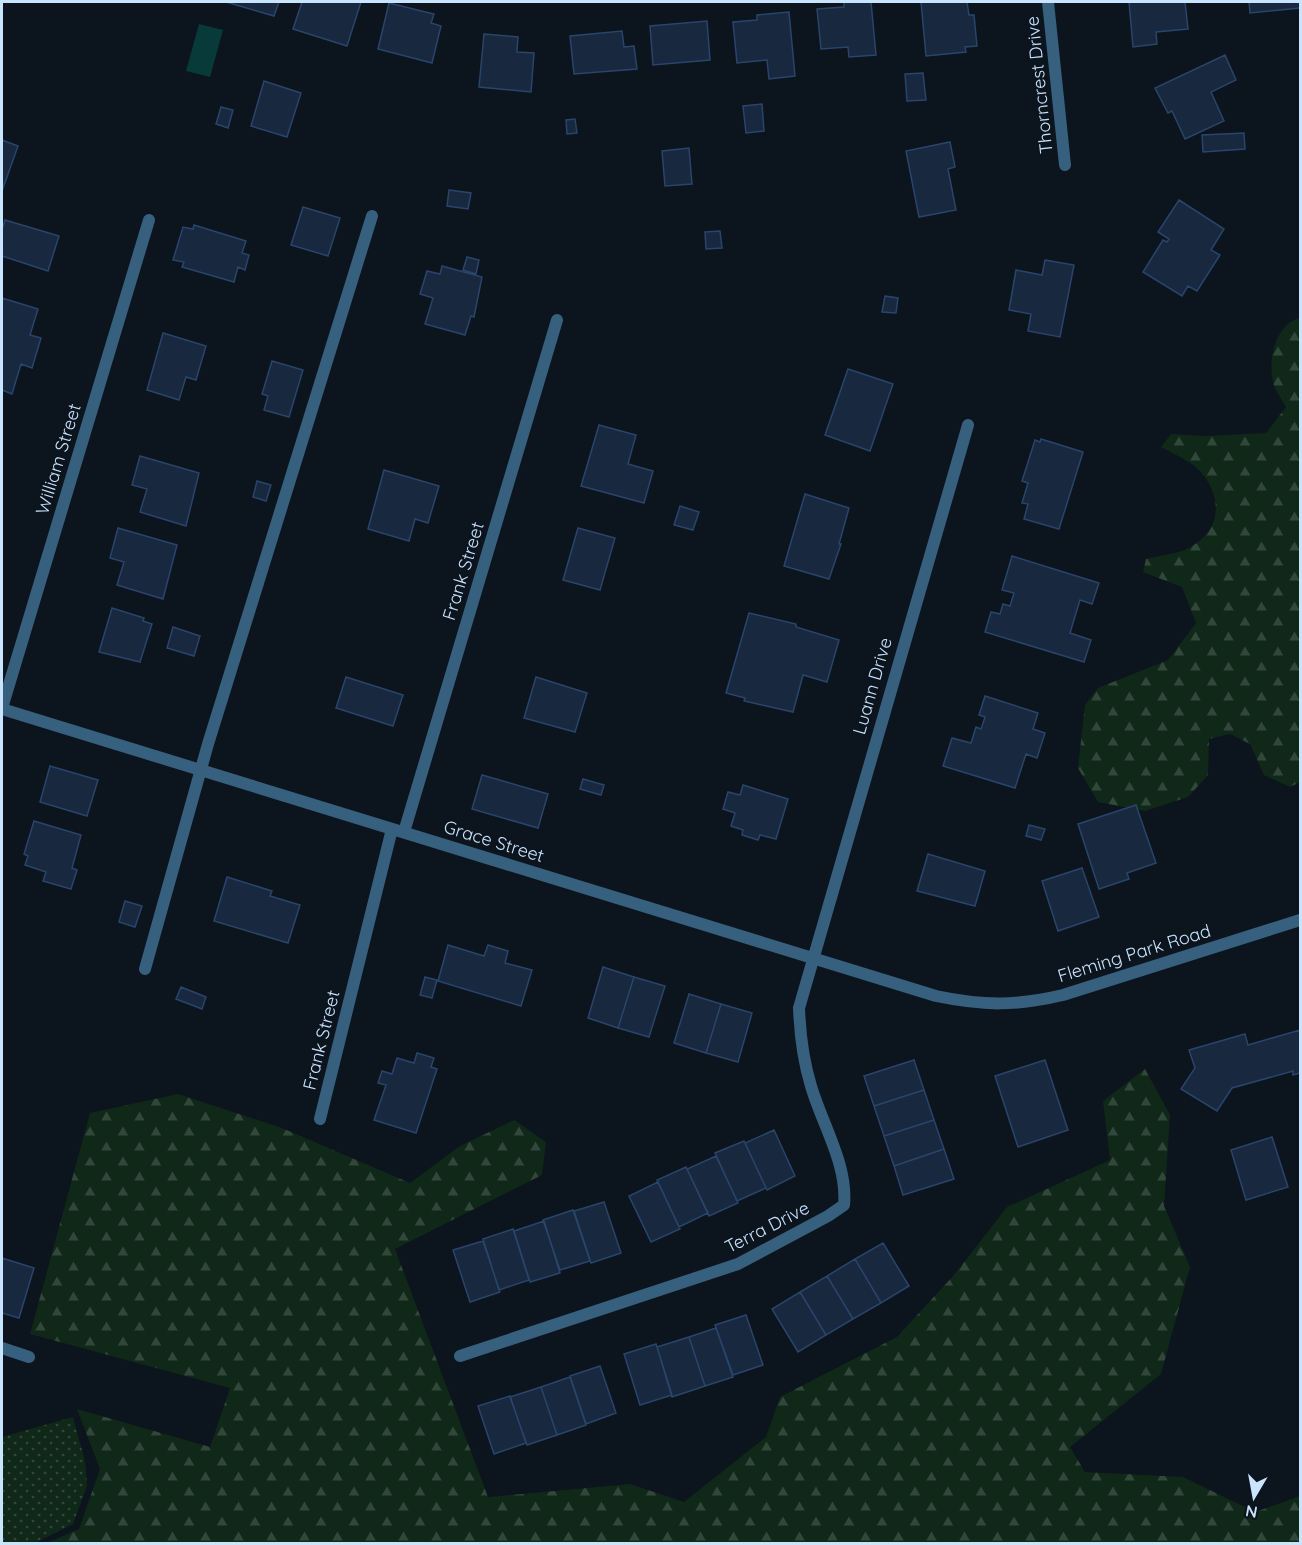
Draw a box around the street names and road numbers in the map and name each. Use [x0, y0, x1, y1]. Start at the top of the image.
street label: Thorncrest Drive [1020, 15, 1058, 155]
street label: William Street [30, 401, 86, 517]
street label: Frank Street [437, 519, 489, 623]
street label: Luann Drive [847, 635, 897, 737]
street label: Grace Street [441, 815, 547, 867]
street label: Fleming Park Road [1055, 919, 1213, 987]
street label: Frank Street [298, 988, 344, 1092]
street label: Terra Drive [721, 1196, 813, 1258]

